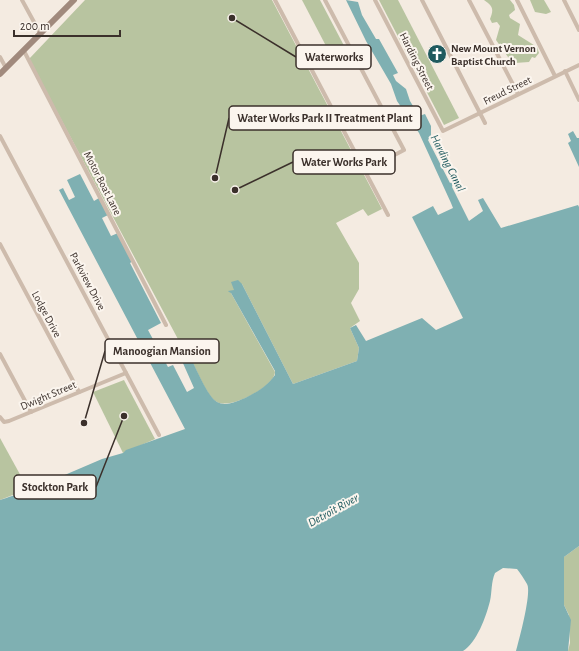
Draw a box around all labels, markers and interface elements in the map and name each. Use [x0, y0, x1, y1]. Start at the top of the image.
scale bar [14, 12, 120, 38]
text: 200 m [20, 20, 50, 32]
street label: Harding Street [397, 31, 436, 92]
church icon: New Mount Vernon Baptist Church [426, 43, 448, 65]
place label: New Mount Vernon Baptist Church [451, 43, 536, 67]
callout: Waterworks [296, 45, 371, 69]
text: Waterworks [305, 51, 364, 63]
street label: Freud Street [481, 74, 533, 107]
callout: Water Works Park II Treatment Plant [229, 106, 421, 130]
text: Water Works Park II Treatment Plant [237, 112, 413, 124]
water label: Harding Canal [429, 133, 467, 193]
street label: Motor Boat Lane [82, 150, 123, 217]
callout: Water Works Park [293, 150, 395, 174]
text: Water Works Park [301, 156, 387, 168]
street label: Parkview Drive [68, 251, 107, 312]
street label: Lodge Drive [30, 289, 63, 339]
callout: Manoogian Mansion [105, 339, 219, 363]
text: Manoogian Mansion [113, 345, 211, 357]
street label: Dwight Street [19, 379, 78, 412]
callout: Stockton Park [14, 475, 96, 499]
text: Stockton Park [22, 481, 88, 493]
water label: Detroit River [306, 491, 361, 529]

